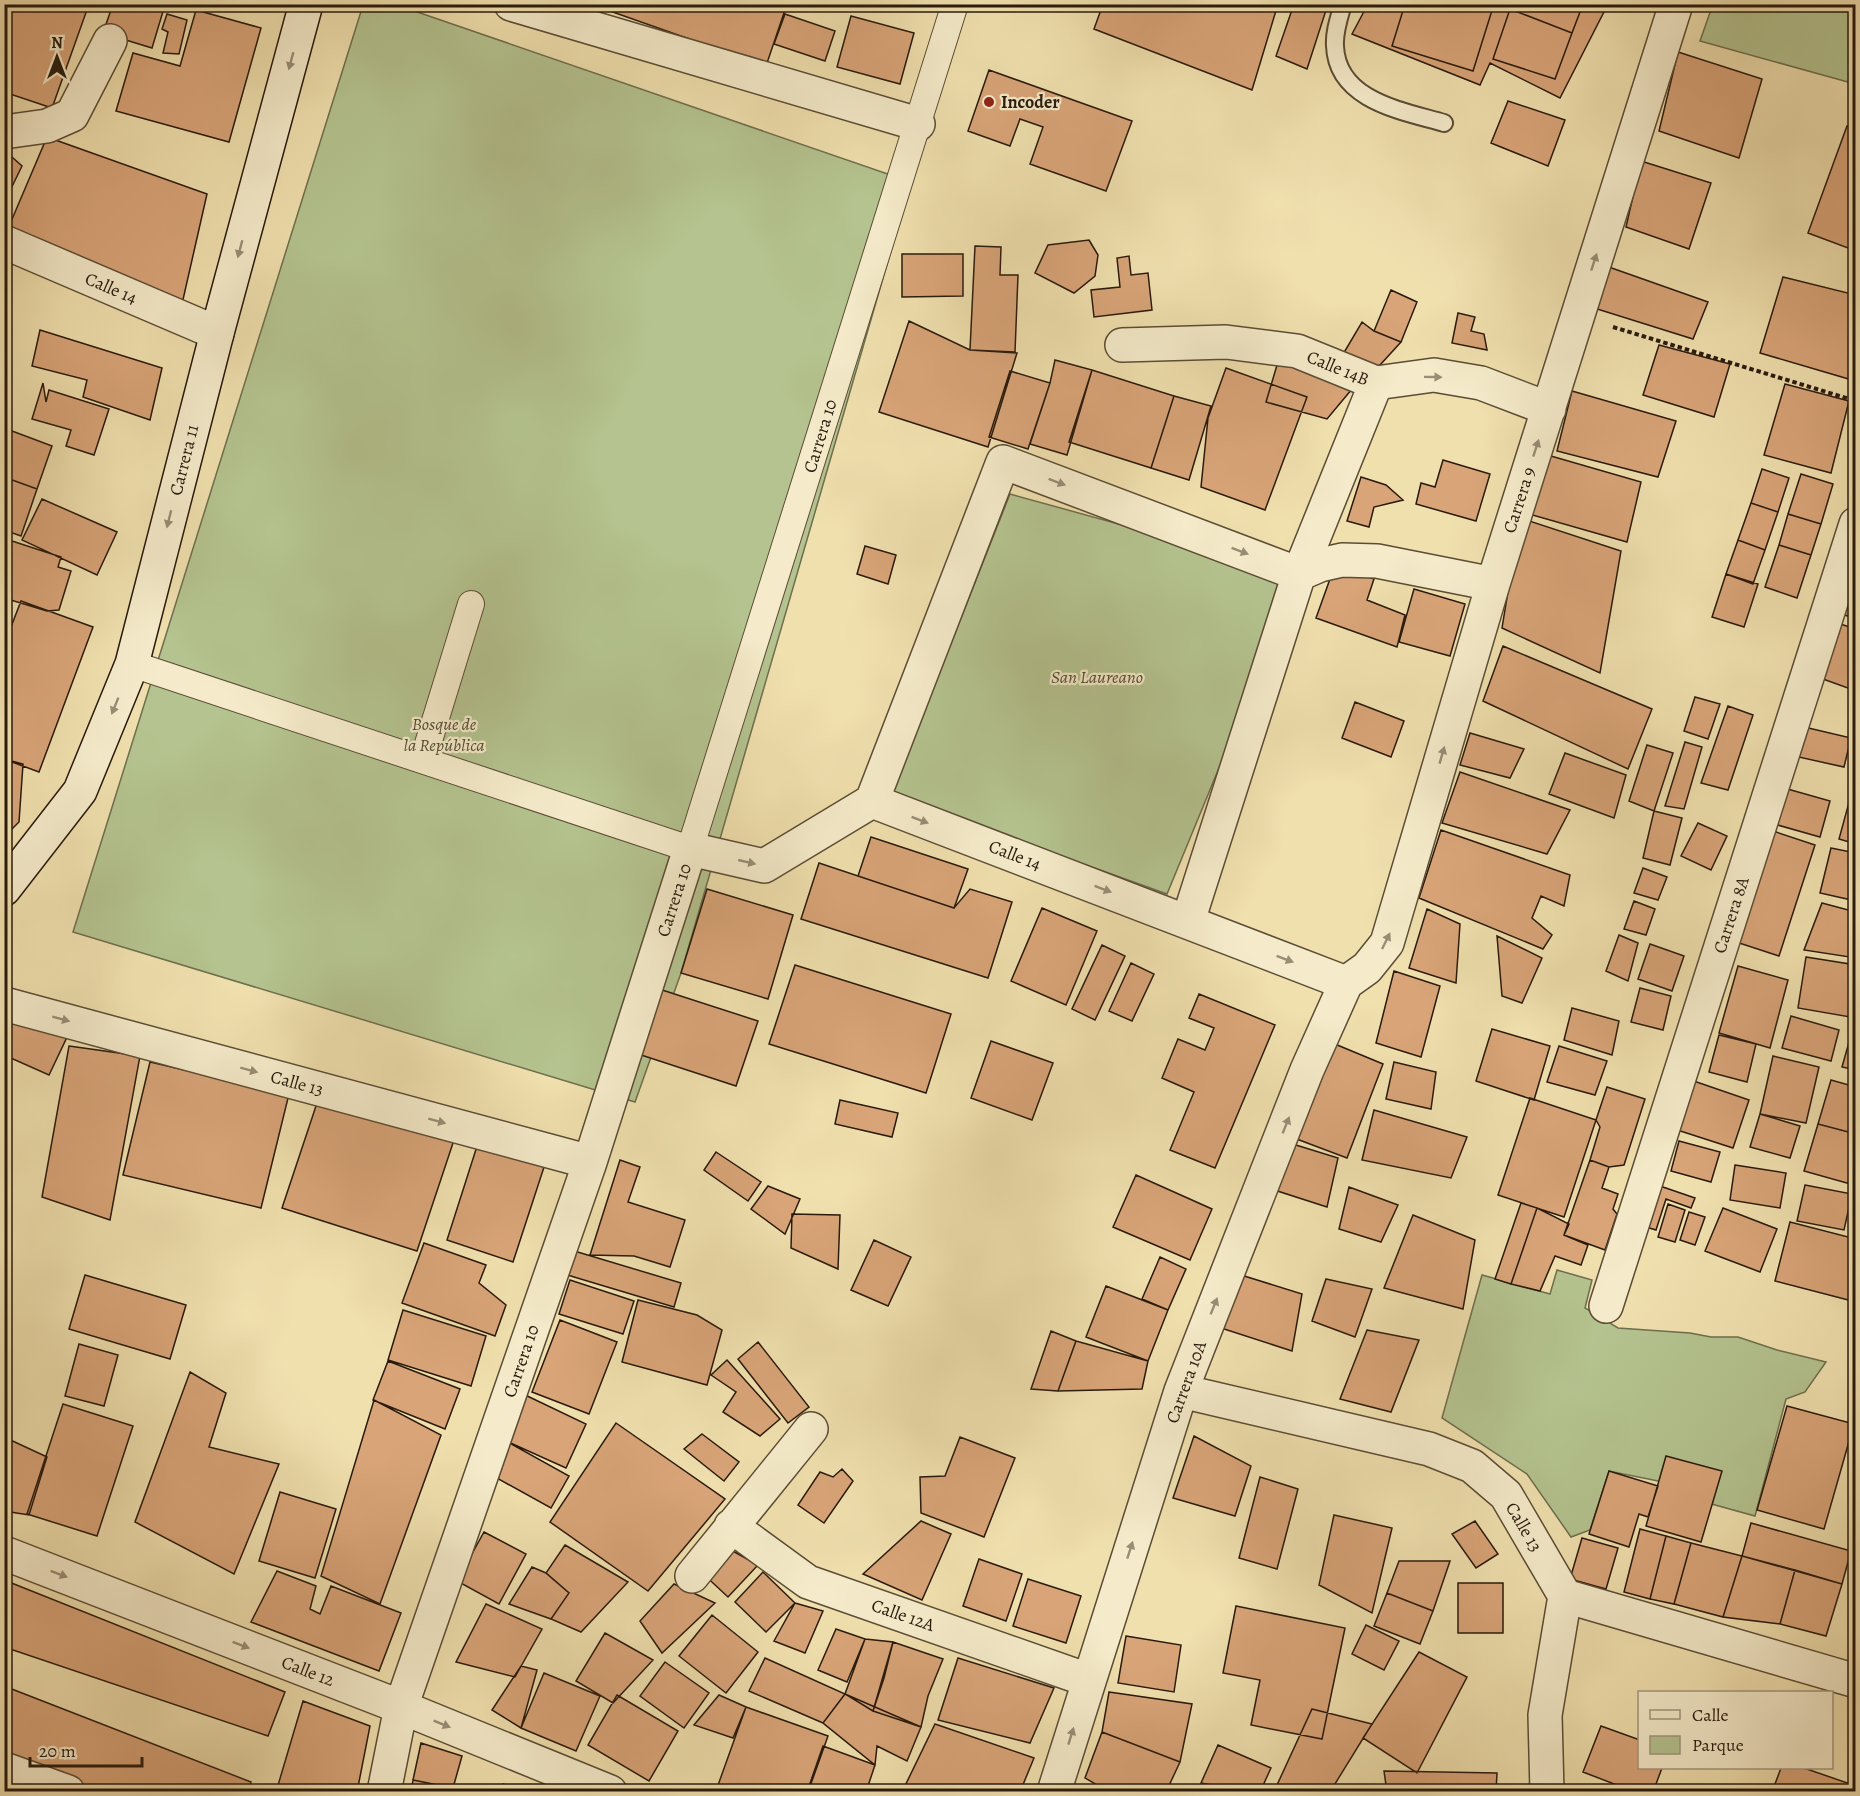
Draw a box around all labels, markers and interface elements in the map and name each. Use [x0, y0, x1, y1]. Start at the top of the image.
north arrow [27, 27, 87, 87]
text: N [51, 32, 63, 54]
one-way arrow [286, 52, 295, 70]
place label: Incoder [1001, 90, 1060, 114]
marker: Incoder [982, 95, 996, 109]
one-way arrow [234, 240, 244, 258]
one-way arrow [1590, 253, 1600, 271]
street label: Calle 14 [81, 266, 141, 310]
street label: Calle 14B [1303, 345, 1373, 391]
one-way arrow [1424, 372, 1443, 382]
street label: Carrera 10 [797, 396, 843, 476]
street label: Carrera 11 [164, 422, 204, 498]
one-way arrow [1532, 439, 1541, 457]
street label: Carrera 9 [1497, 464, 1541, 536]
one-way arrow [1049, 478, 1067, 488]
one-way arrow [164, 510, 174, 528]
one-way arrow [1231, 547, 1249, 557]
park label: San Laureano [1051, 665, 1143, 689]
one-way arrow [110, 697, 119, 715]
park label: Bosque de la República [403, 712, 485, 757]
one-way arrow [1438, 746, 1447, 764]
one-way arrow [912, 815, 930, 825]
street label: Calle 14 [985, 834, 1045, 876]
one-way arrow [738, 858, 757, 867]
street label: Carrera 10 [651, 860, 697, 940]
street label: Carrera 8A [1707, 873, 1755, 956]
one-way arrow [1094, 884, 1112, 894]
one-way arrow [1381, 933, 1390, 950]
one-way arrow [1276, 955, 1294, 964]
one-way arrow [52, 1015, 70, 1024]
street label: Calle 13 [268, 1064, 326, 1102]
one-way arrow [240, 1066, 258, 1075]
one-way arrow [1281, 1115, 1291, 1133]
one-way arrow [429, 1117, 447, 1126]
one-way arrow [1210, 1297, 1219, 1315]
street label: Carrera 10 [497, 1321, 545, 1401]
street label: Carrera 10A [1160, 1337, 1212, 1427]
street label: Calle 13 [1500, 1498, 1548, 1556]
one-way arrow [1126, 1541, 1135, 1559]
one-way arrow [50, 1570, 68, 1579]
street label: Calle 12A [868, 1593, 938, 1637]
one-way arrow [232, 1641, 250, 1650]
street label: Calle 12 [278, 1650, 338, 1692]
legend [1638, 1691, 1833, 1769]
text: Calle [1692, 1703, 1729, 1727]
one-way arrow [433, 1720, 451, 1729]
one-way arrow [1067, 1726, 1076, 1744]
scale bar [30, 1730, 142, 1768]
text: Parque [1692, 1733, 1744, 1757]
text: 20 m [39, 1739, 76, 1763]

